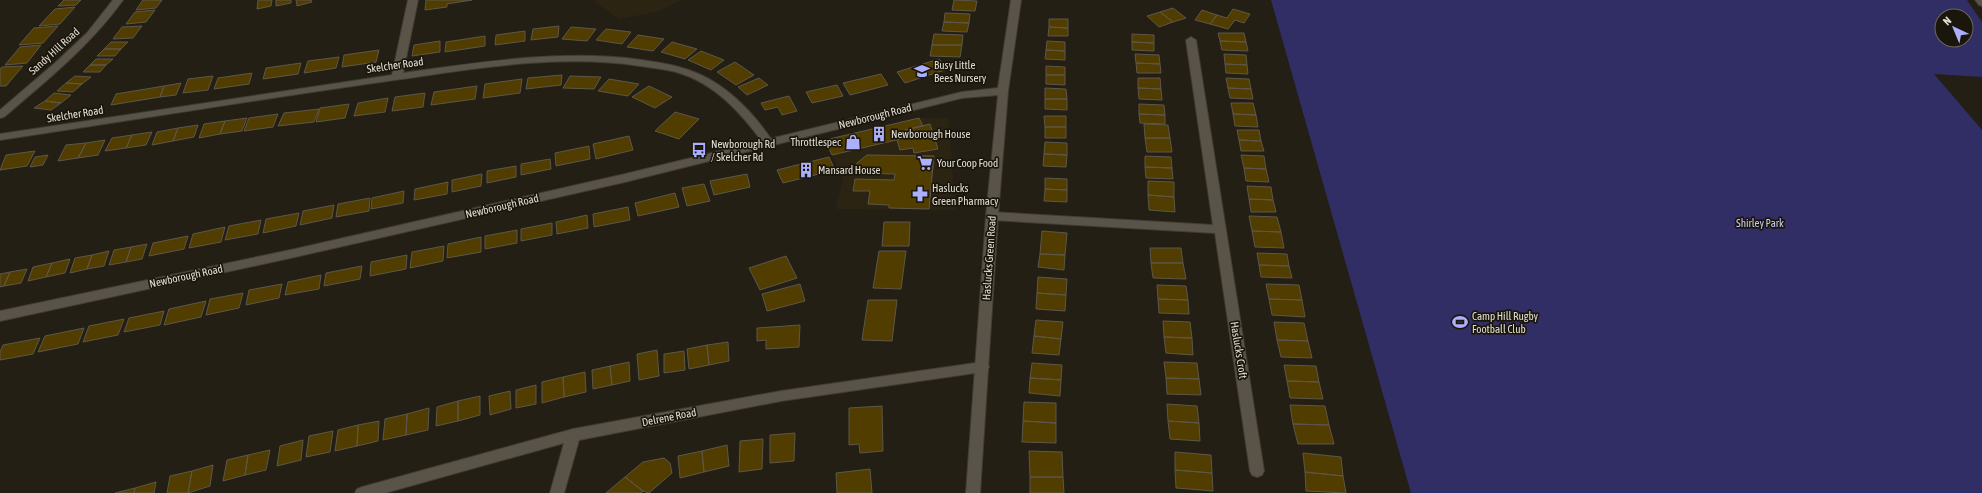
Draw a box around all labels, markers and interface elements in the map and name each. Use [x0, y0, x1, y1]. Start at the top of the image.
north arrow [1934, 8, 1974, 48]
text: N [1941, 14, 1954, 27]
street label: Sandy Hill Road [26, 25, 82, 77]
street label: Skelcher Road [366, 55, 424, 75]
place label: Busy Little Bees Nursery [934, 59, 987, 84]
school or university icon: Busy Little Bees Nursery [913, 62, 931, 80]
street label: Newborough Road [837, 101, 913, 131]
street label: Skelcher Road [46, 104, 104, 124]
building icon: Newborough House [870, 125, 888, 143]
place label: Newborough House [891, 128, 970, 140]
shop icon: Throttlespec [844, 133, 862, 151]
place label: Throttlespec [790, 136, 842, 148]
place label: Newborough Rd / Skelcher Rd [711, 138, 775, 163]
bus stop icon: Newborough Rd / Skelcher Rd [690, 141, 708, 159]
supermarket icon: Your Coop Food [916, 154, 934, 172]
place label: Your Coop Food [937, 157, 998, 169]
building icon: Mansard House [797, 161, 815, 179]
place label: Mansard House [818, 164, 881, 176]
place label: Haslucks Green Pharmacy [932, 182, 999, 207]
pharmacy icon: Haslucks Green Pharmacy [911, 185, 929, 203]
street label: Newborough Road [464, 192, 540, 220]
street label: Haslucks Green Road [980, 215, 998, 301]
park label: Shirley Park [1736, 217, 1784, 229]
street label: Newborough Road [148, 262, 224, 290]
place label: Camp Hill Rugby Football Club [1472, 310, 1539, 335]
sports icon: Camp Hill Rugby Football Club [1451, 313, 1469, 331]
street label: Haslucks Croft [1229, 321, 1249, 379]
street label: Delrene Road [641, 406, 697, 428]

